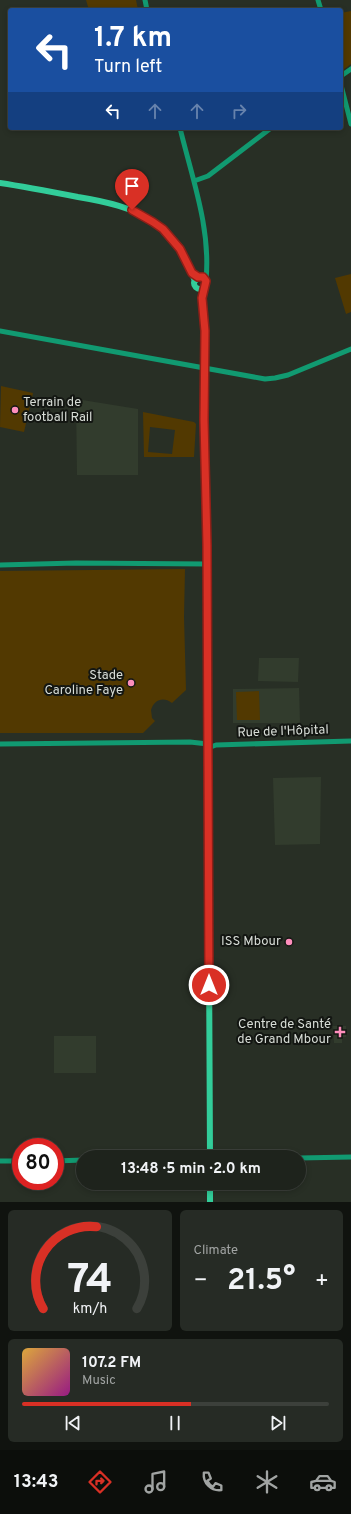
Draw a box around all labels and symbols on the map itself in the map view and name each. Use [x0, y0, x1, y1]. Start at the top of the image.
pin [115, 169, 149, 210]
place label: Terrain de football Rail [23, 395, 93, 426]
marker: Terrain de football Rail [10, 405, 20, 415]
place label: Stade Caroline Faye [44, 668, 123, 699]
marker: Stade Caroline Faye [126, 678, 136, 688]
street label: Rue de l'Hôpital [237, 722, 329, 742]
place label: ISS Mbour [221, 934, 281, 950]
marker: ISS Mbour [284, 937, 294, 947]
position arrow [188, 964, 230, 1006]
place label: Centre de Santé de Grand Mbour [237, 1017, 331, 1048]
marker: Centre de Santé de Grand Mbour [334, 1026, 346, 1038]
speed limit sign: 80 [12, 1138, 64, 1190]

